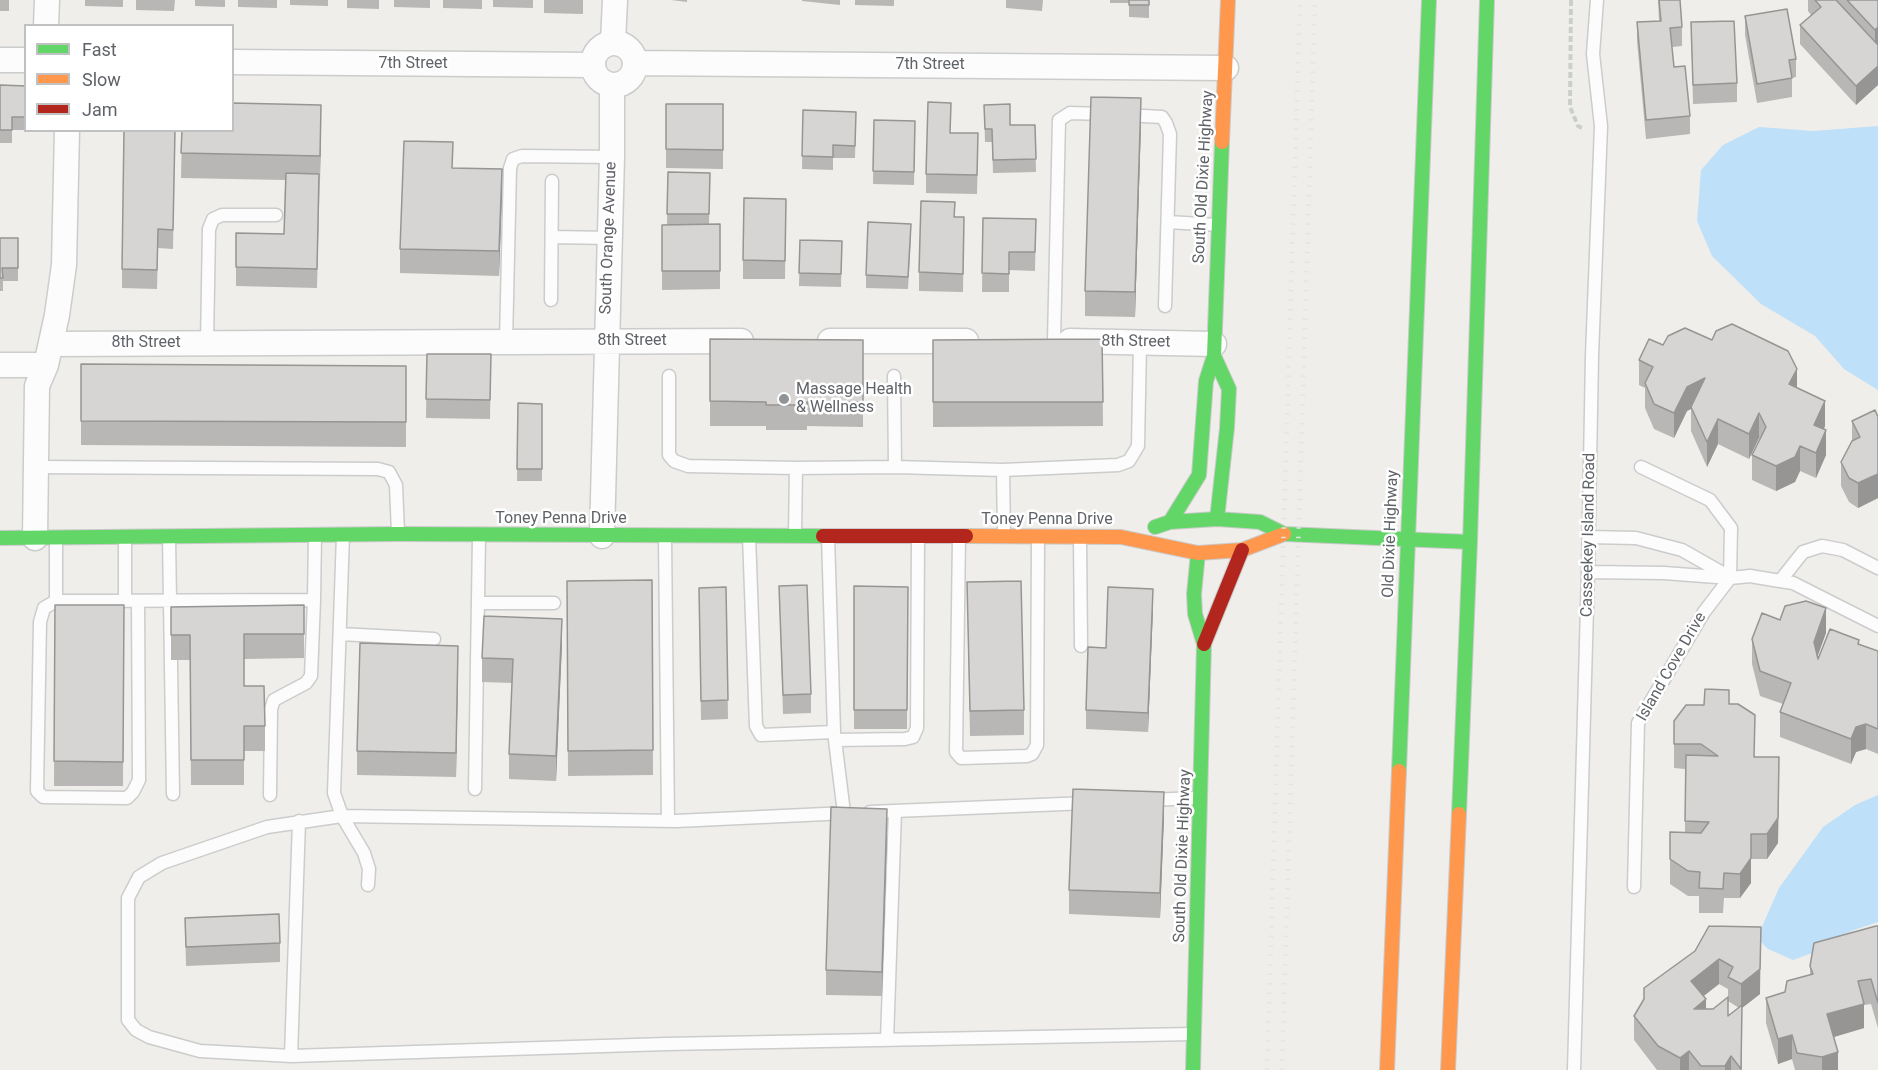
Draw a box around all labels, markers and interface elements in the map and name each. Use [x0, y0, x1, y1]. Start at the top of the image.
legend [24, 24, 234, 132]
text: Fast [82, 39, 117, 60]
street label: 7th Street [378, 54, 448, 74]
street label: 7th Street [895, 55, 965, 75]
text: Slow [82, 69, 121, 90]
street label: South Old Dixie Highway [1190, 90, 1218, 264]
text: Jam [82, 99, 118, 120]
street label: South Orange Avenue [597, 161, 621, 315]
street label: 8th Street [597, 331, 667, 351]
street label: 8th Street [1101, 332, 1171, 352]
street label: 8th Street [111, 333, 181, 353]
place label: Massage Health & Wellness [796, 380, 912, 418]
marker: Massage Health & Wellness [777, 392, 791, 406]
street label: Casseekey Island Road [1578, 453, 1600, 617]
street label: Old Dixie Highway [1379, 470, 1403, 598]
street label: Toney Penna Drive [495, 509, 627, 529]
street label: Toney Penna Drive [981, 510, 1113, 530]
street label: Island Cove Drive [1633, 609, 1711, 725]
street label: South Old Dixie Highway [1170, 769, 1196, 943]

